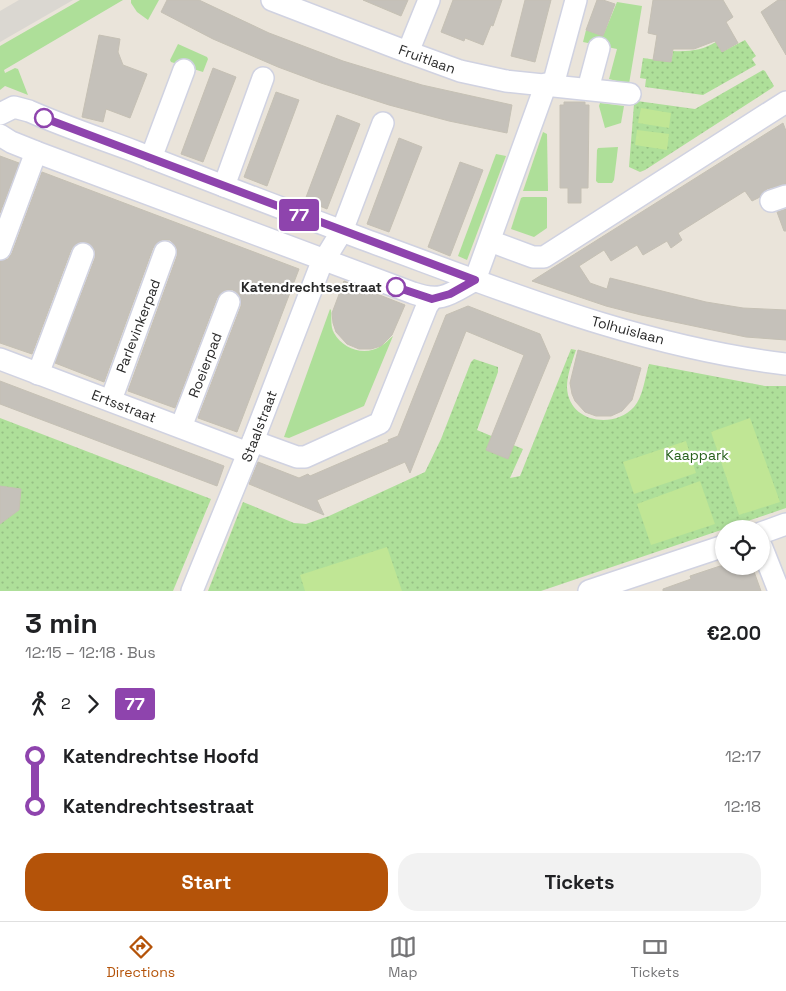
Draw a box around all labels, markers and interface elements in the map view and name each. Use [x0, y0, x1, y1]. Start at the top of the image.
street label: Fruitlaan [396, 40, 458, 78]
unlabelled marker [34, 108, 54, 128]
line badge: 77 [276, 199, 322, 231]
text: 77 [289, 203, 309, 226]
street label: Parlevinkerpad [112, 276, 164, 376]
marker: Katendrechtsestraat [386, 277, 406, 297]
place label: Katendrechtsestraat [241, 278, 382, 296]
street label: Tolhuislaan [590, 312, 666, 348]
street label: Roeierpad [184, 330, 226, 400]
street label: Ertsstraat [89, 385, 159, 427]
street label: Staalstraat [237, 388, 281, 464]
park label: Kaappark [665, 446, 729, 464]
map controls [715, 520, 770, 575]
button: locate [715, 520, 770, 575]
text: 3 min [25, 605, 98, 641]
text: €2.00 [707, 621, 761, 646]
text: 12:15 – 12:18 · Bus [25, 642, 156, 663]
icon: walk [25, 690, 53, 718]
icon: forward [79, 690, 107, 718]
text: 77 [125, 692, 145, 715]
text: 2 [61, 693, 71, 714]
text: Katendrechtse Hoofd [63, 744, 259, 769]
text: 12:17 [725, 746, 761, 767]
text: Katendrechtsestraat [63, 794, 254, 819]
text: 12:18 [724, 796, 761, 817]
button: Start [25, 853, 388, 911]
button: Tickets [398, 853, 761, 911]
tab: Directions [107, 933, 175, 981]
tab: Map [388, 933, 417, 981]
tab: Tickets [631, 933, 679, 981]

